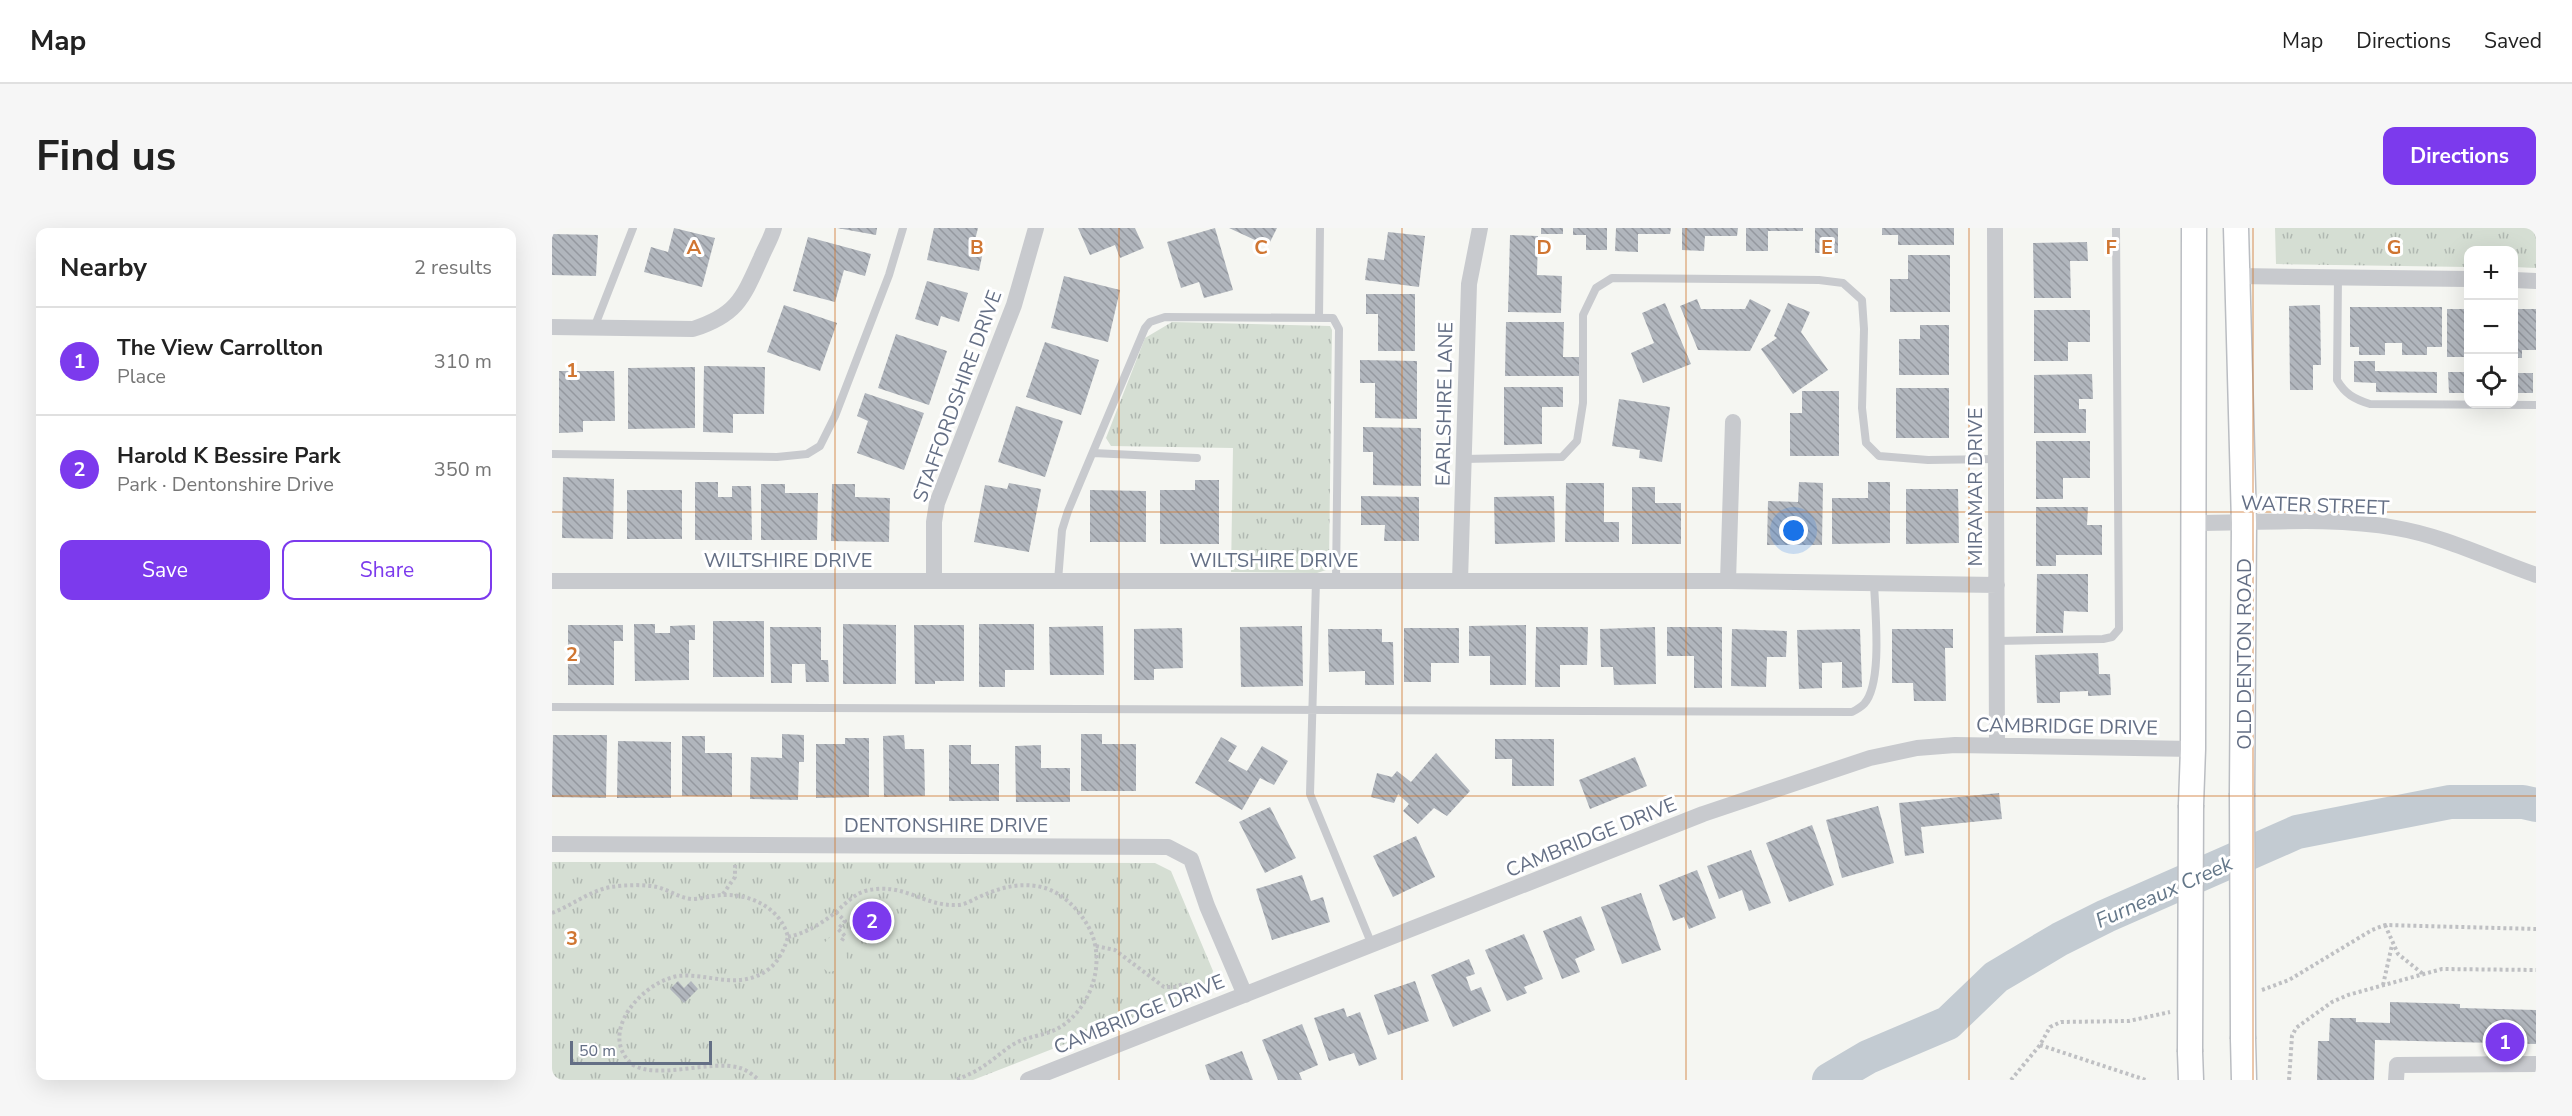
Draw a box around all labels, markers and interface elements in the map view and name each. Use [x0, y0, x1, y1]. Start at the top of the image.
text: Map [30, 22, 86, 60]
text: Map [2282, 27, 2323, 55]
text: Directions [2356, 27, 2451, 55]
text: Saved [2484, 27, 2542, 55]
button: Directions [2383, 127, 2536, 185]
text: Find us [36, 128, 176, 185]
text: A [687, 234, 702, 261]
text: B [970, 234, 984, 261]
text: C [1254, 234, 1268, 261]
text: D [1536, 234, 1552, 261]
text: E [1821, 234, 1833, 261]
text: F [2105, 234, 2117, 261]
text: G [2387, 234, 2401, 261]
map controls [2464, 246, 2518, 408]
button: + [2464, 246, 2518, 300]
text: Nearby [60, 250, 147, 285]
text: 2 results [414, 254, 492, 281]
street label: STAFFORDSHIRE DRIVE [907, 286, 1008, 506]
button: − [2464, 300, 2518, 354]
street label: EARLSHIRE LANE [1430, 322, 1459, 486]
text: The View Carrollton [117, 333, 323, 363]
text: 1 [74, 348, 86, 375]
text: 310 m [434, 348, 492, 375]
button: locate [2464, 354, 2518, 408]
text: 1 [566, 357, 578, 384]
text: Place [117, 363, 166, 390]
street label: MIRAMAR DRIVE [1962, 408, 1989, 566]
text: Harold K Bessire Park [117, 441, 341, 471]
text: 2 [74, 456, 86, 483]
text: 350 m [434, 456, 492, 483]
text: Park · Dentonshire Drive [117, 471, 334, 498]
street label: WATER STREET [2240, 489, 2390, 522]
your location [1779, 516, 1808, 545]
button: Save [60, 540, 270, 600]
button: Share [282, 540, 492, 600]
street label: WILTSHIRE DRIVE [704, 547, 872, 574]
street label: WILTSHIRE DRIVE [1190, 547, 1358, 574]
street label: OLD DENTON ROAD [2231, 558, 2258, 750]
text: 2 [566, 641, 578, 668]
street label: CAMBRIDGE DRIVE [1976, 711, 2158, 742]
street label: CAMBRIDGE DRIVE [1502, 791, 1681, 884]
street label: DENTONSHIRE DRIVE [844, 812, 1048, 839]
water label: Furneaux Creek [2091, 849, 2237, 935]
pin: 2 [852, 898, 892, 944]
text: 3 [566, 925, 578, 952]
street label: CAMBRIDGE DRIVE [1050, 968, 1229, 1061]
pin: 1 [2486, 1020, 2524, 1064]
scale bar [570, 1038, 712, 1066]
text: 50 m [579, 1040, 616, 1062]

